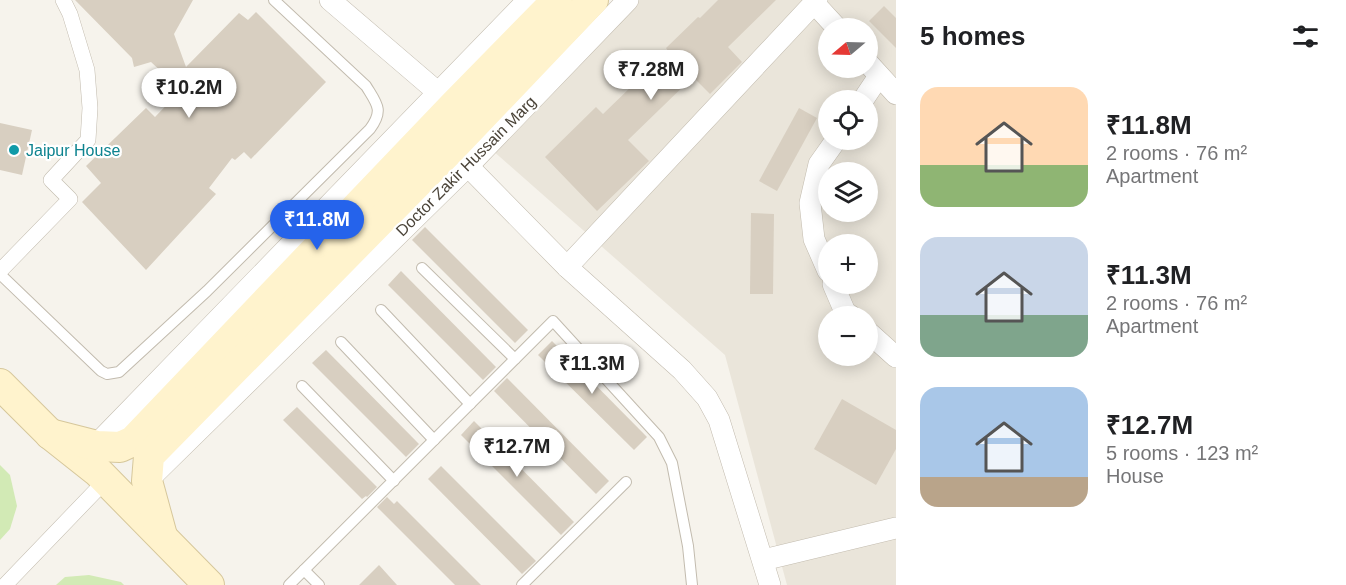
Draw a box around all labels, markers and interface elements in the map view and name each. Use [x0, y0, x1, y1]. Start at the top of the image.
north arrow [818, 18, 878, 78]
map controls [818, 18, 878, 366]
icon: filters [1289, 20, 1322, 53]
text: 5 homes [920, 21, 1026, 51]
pin: ₹7.28M [602, 50, 700, 101]
text: ₹7.28M [617, 58, 685, 80]
pin: ₹10.2M [140, 68, 238, 119]
text: ₹10.2M [155, 76, 223, 98]
button: locate [818, 90, 878, 150]
street label: Doctor Zakir Hussain Marg [393, 93, 539, 239]
text: ₹11.8M [1106, 110, 1192, 140]
icon: home [968, 111, 1040, 183]
place label: Jaipur House [26, 142, 120, 159]
text: 2 rooms · 76 m² [1106, 142, 1247, 164]
marker: Jaipur House [7, 143, 21, 157]
button: layers [818, 162, 878, 222]
text: Apartment [1106, 165, 1198, 187]
pin: ₹11.8M [268, 200, 366, 251]
text: ₹11.8M [284, 208, 350, 230]
button: + [818, 234, 878, 294]
text: ₹11.3M [1106, 260, 1192, 290]
icon: home [968, 261, 1040, 333]
text: 2 rooms · 76 m² [1106, 292, 1247, 314]
button: − [818, 306, 878, 366]
text: Apartment [1106, 315, 1198, 337]
pin: ₹11.3M [543, 344, 641, 395]
text: ₹11.3M [559, 352, 625, 374]
text: ₹12.7M [1106, 410, 1193, 440]
icon: home [968, 411, 1040, 483]
pin: ₹12.7M [468, 427, 566, 478]
text: ₹12.7M [483, 435, 551, 457]
text: 5 rooms · 123 m² [1106, 442, 1258, 464]
text: House [1106, 465, 1164, 487]

